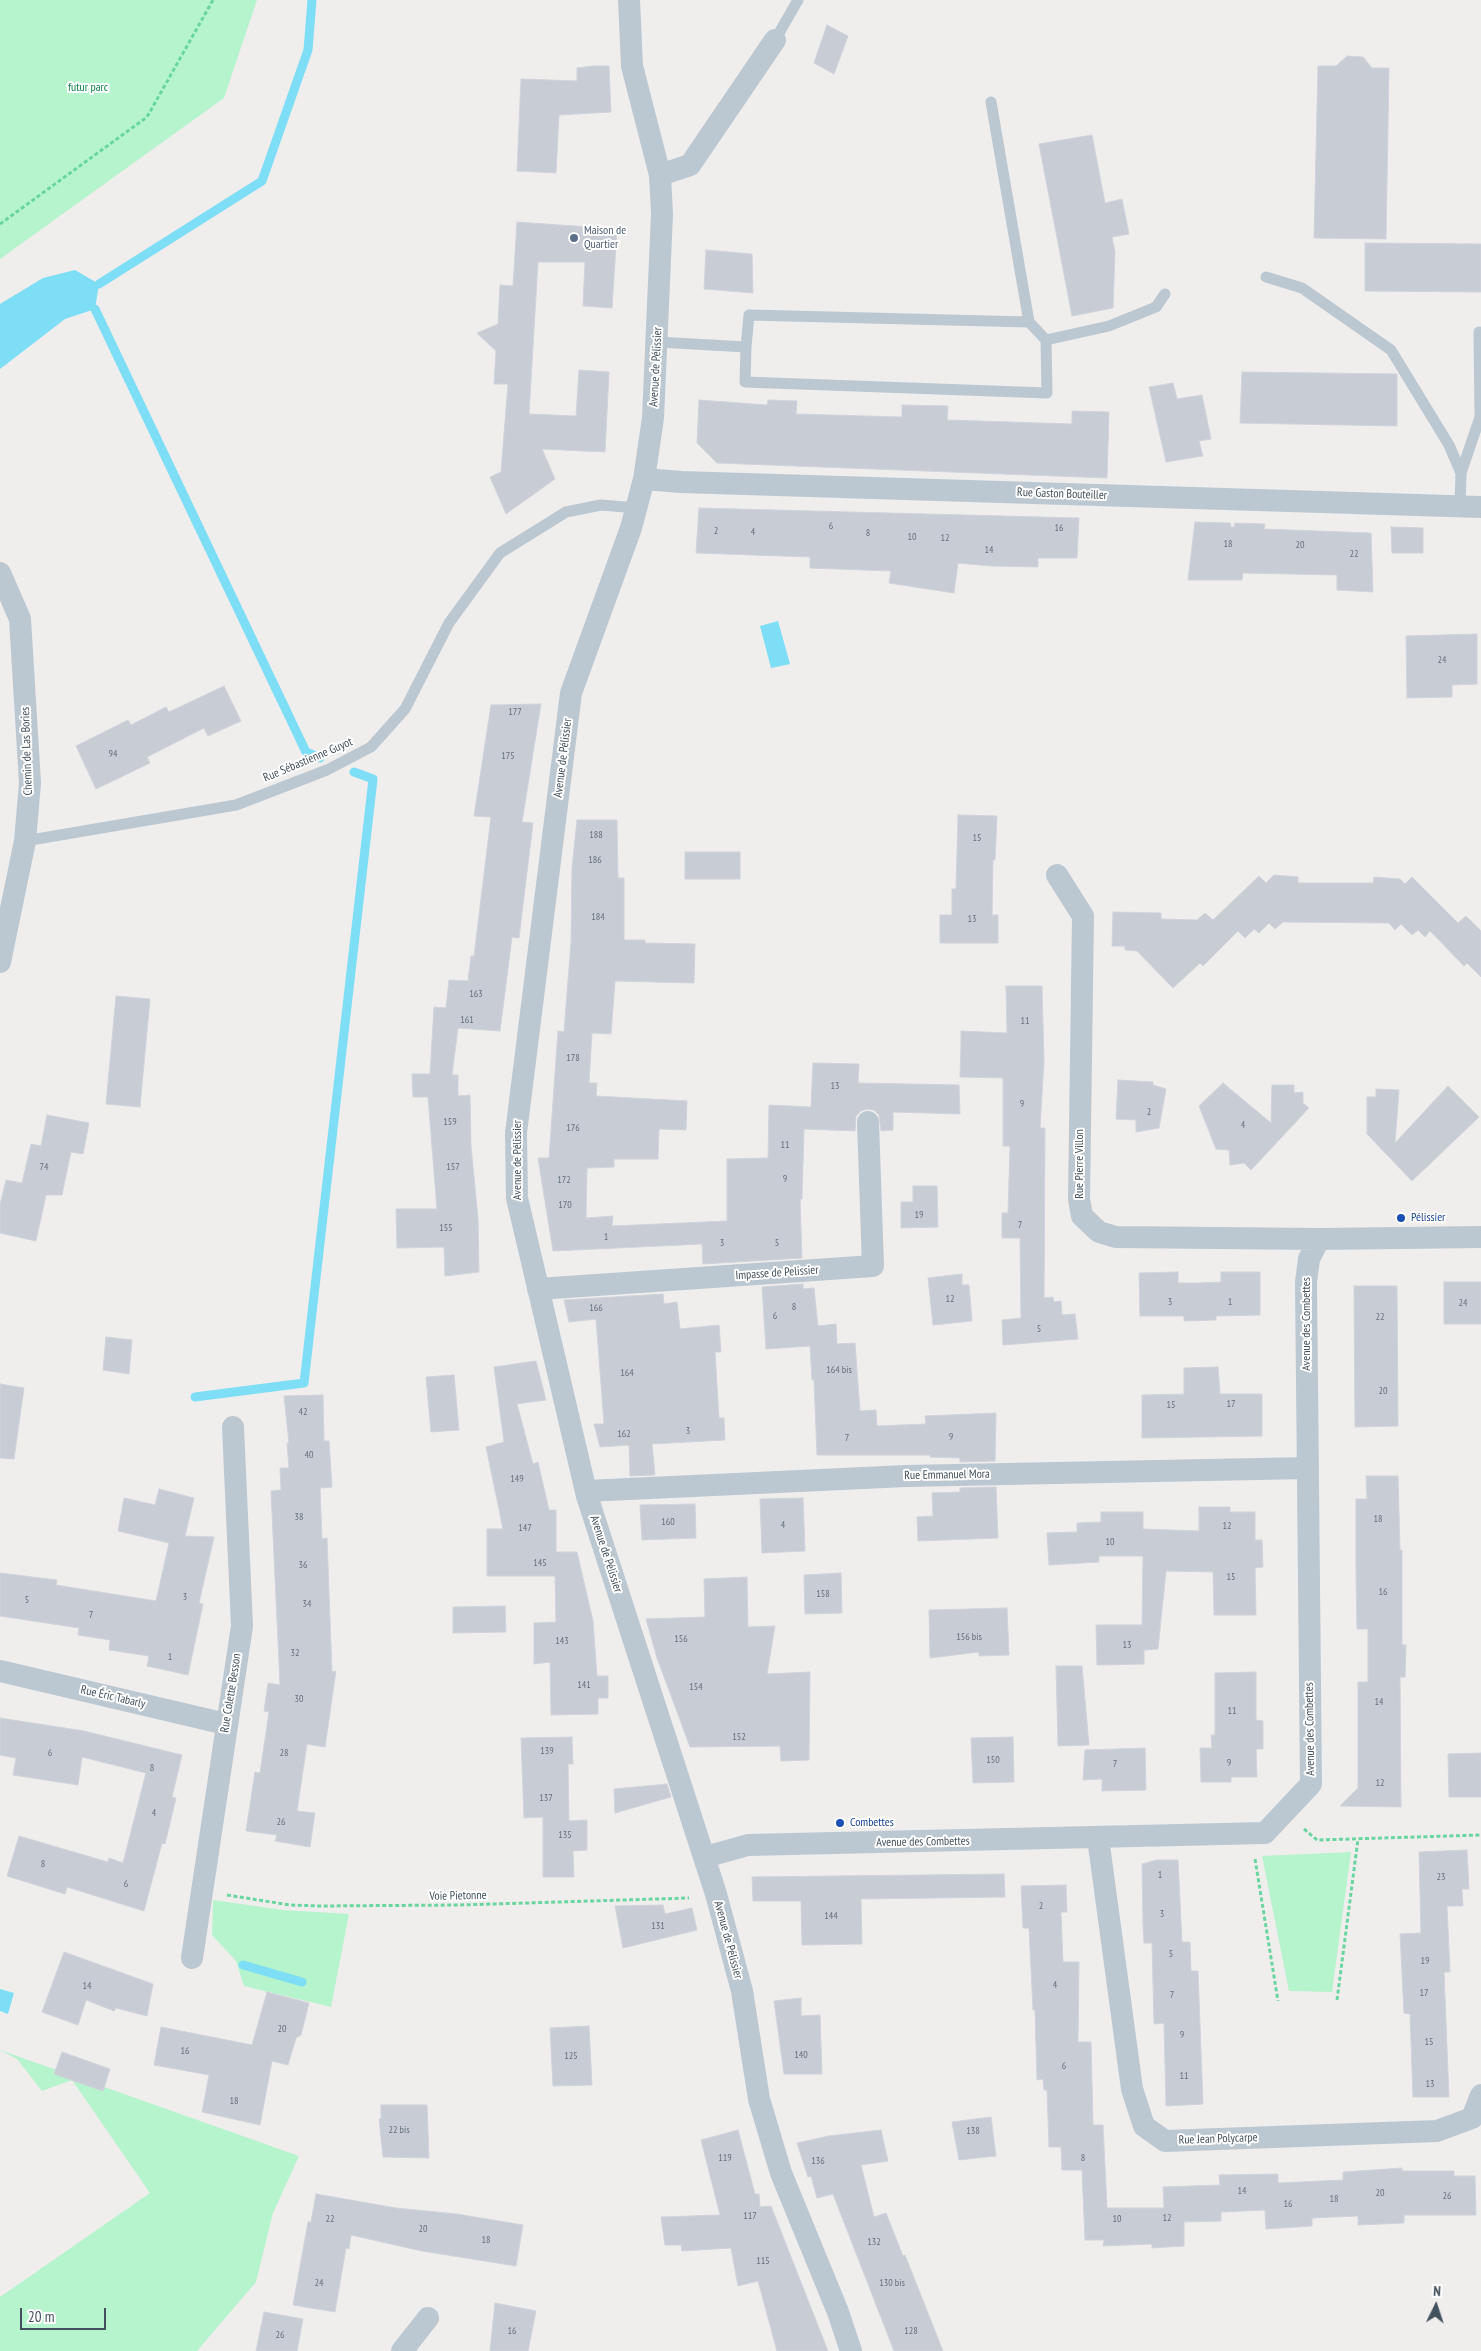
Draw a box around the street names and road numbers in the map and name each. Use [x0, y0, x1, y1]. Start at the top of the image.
street label: Avenue de Pélissier [647, 327, 665, 407]
street label: Rue Gaston Bouteiller [1017, 485, 1107, 503]
street label: Chemin de Las Bories [18, 706, 36, 796]
street label: Avenue de Pélissier [551, 717, 575, 799]
street label: Rue Sébastienne Guyot [261, 735, 355, 785]
street label: Avenue de Pélissier [511, 1120, 525, 1200]
street label: Rue Pierre Villon [1073, 1129, 1087, 1199]
street label: Impasse de Pelissier [735, 1263, 819, 1283]
street label: Avenue des Combettes [1300, 1277, 1314, 1371]
street label: Rue Emmanuel Mora [904, 1467, 990, 1483]
street label: Avenue de Pélissier [587, 1514, 625, 1594]
street label: Rue Colette Besson [218, 1652, 244, 1734]
street label: Avenue des Combettes [1302, 1682, 1318, 1776]
street label: Rue Éric Tabarly [79, 1683, 147, 1711]
street label: Avenue des Combettes [876, 1834, 970, 1850]
street label: Voie Pietonne [429, 1888, 487, 1904]
street label: Avenue de Pélissier [711, 1900, 745, 1980]
street label: Rue Jean Polycarpe [1178, 2130, 1258, 2148]

